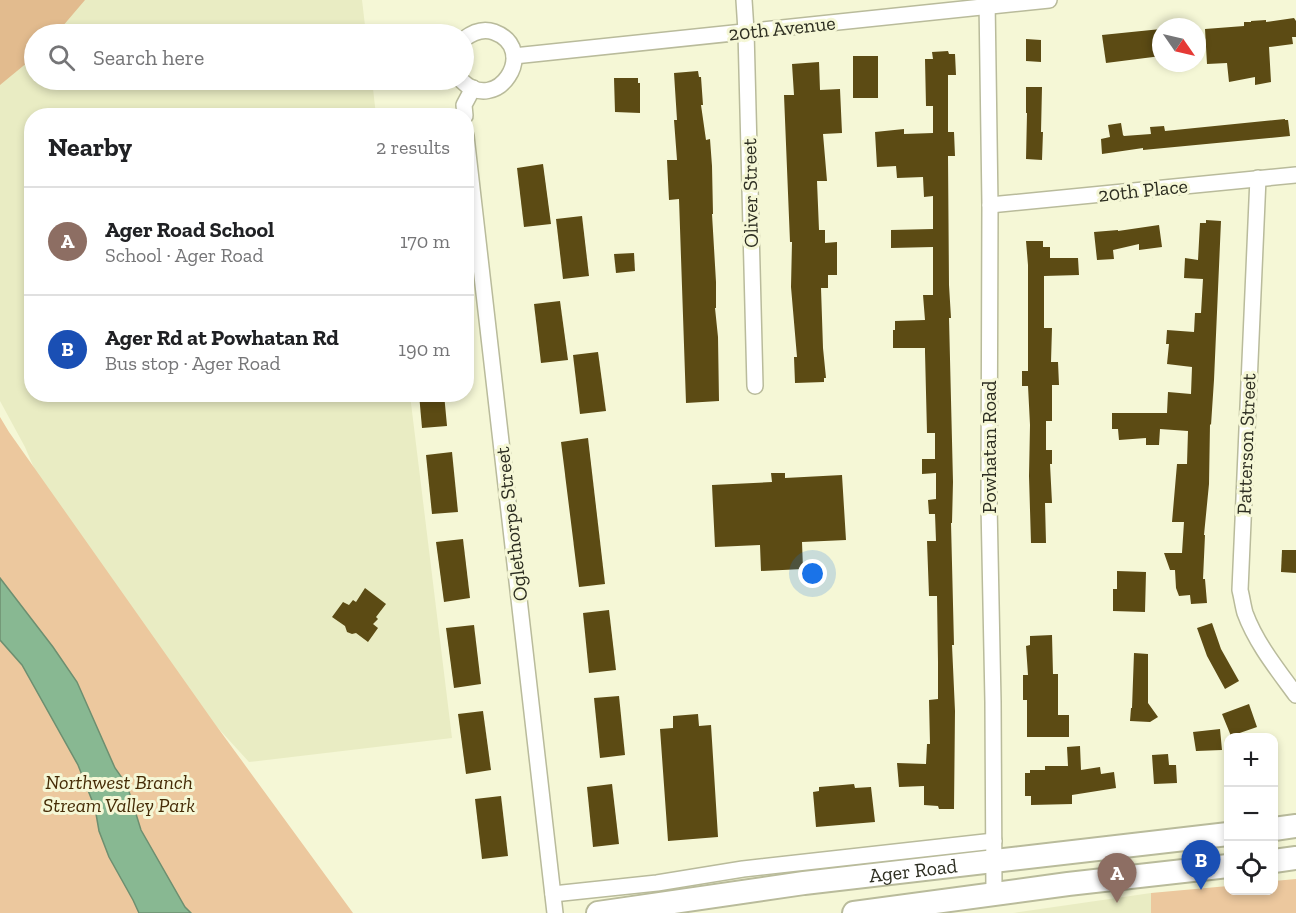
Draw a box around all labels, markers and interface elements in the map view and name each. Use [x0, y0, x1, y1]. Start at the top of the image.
street label: 20th Avenue [727, 10, 837, 46]
north arrow [1152, 18, 1206, 72]
search box [24, 24, 474, 90]
icon: search [45, 41, 78, 74]
text: Search here [93, 44, 204, 71]
text: Nearby [48, 131, 132, 163]
text: 2 results [376, 135, 450, 159]
street label: Oliver Street [737, 137, 763, 248]
street label: 20th Place [1097, 173, 1189, 207]
text: Ager Road School [105, 216, 274, 243]
text: A [61, 229, 74, 253]
text: 170 m [400, 229, 450, 253]
text: School · Ager Road [105, 243, 263, 267]
text: Ager Rd at Powhatan Rd [105, 324, 339, 351]
text: B [61, 337, 74, 361]
text: 190 m [398, 337, 450, 361]
text: Bus stop · Ager Road [105, 351, 281, 375]
street label: Patterson Street [1232, 372, 1260, 515]
street label: Powhatan Road [977, 380, 1001, 514]
street label: Oglethorpe Street [490, 445, 532, 602]
your location [798, 559, 827, 588]
map controls [1224, 733, 1278, 895]
button: + [1224, 733, 1278, 787]
park label: Northwest Branch Stream Valley Park [43, 770, 195, 817]
button: − [1224, 787, 1278, 841]
pin: B [1182, 840, 1220, 890]
button: locate [1224, 841, 1278, 895]
street label: Ager Road [868, 853, 959, 887]
pin: A [1098, 854, 1136, 903]

